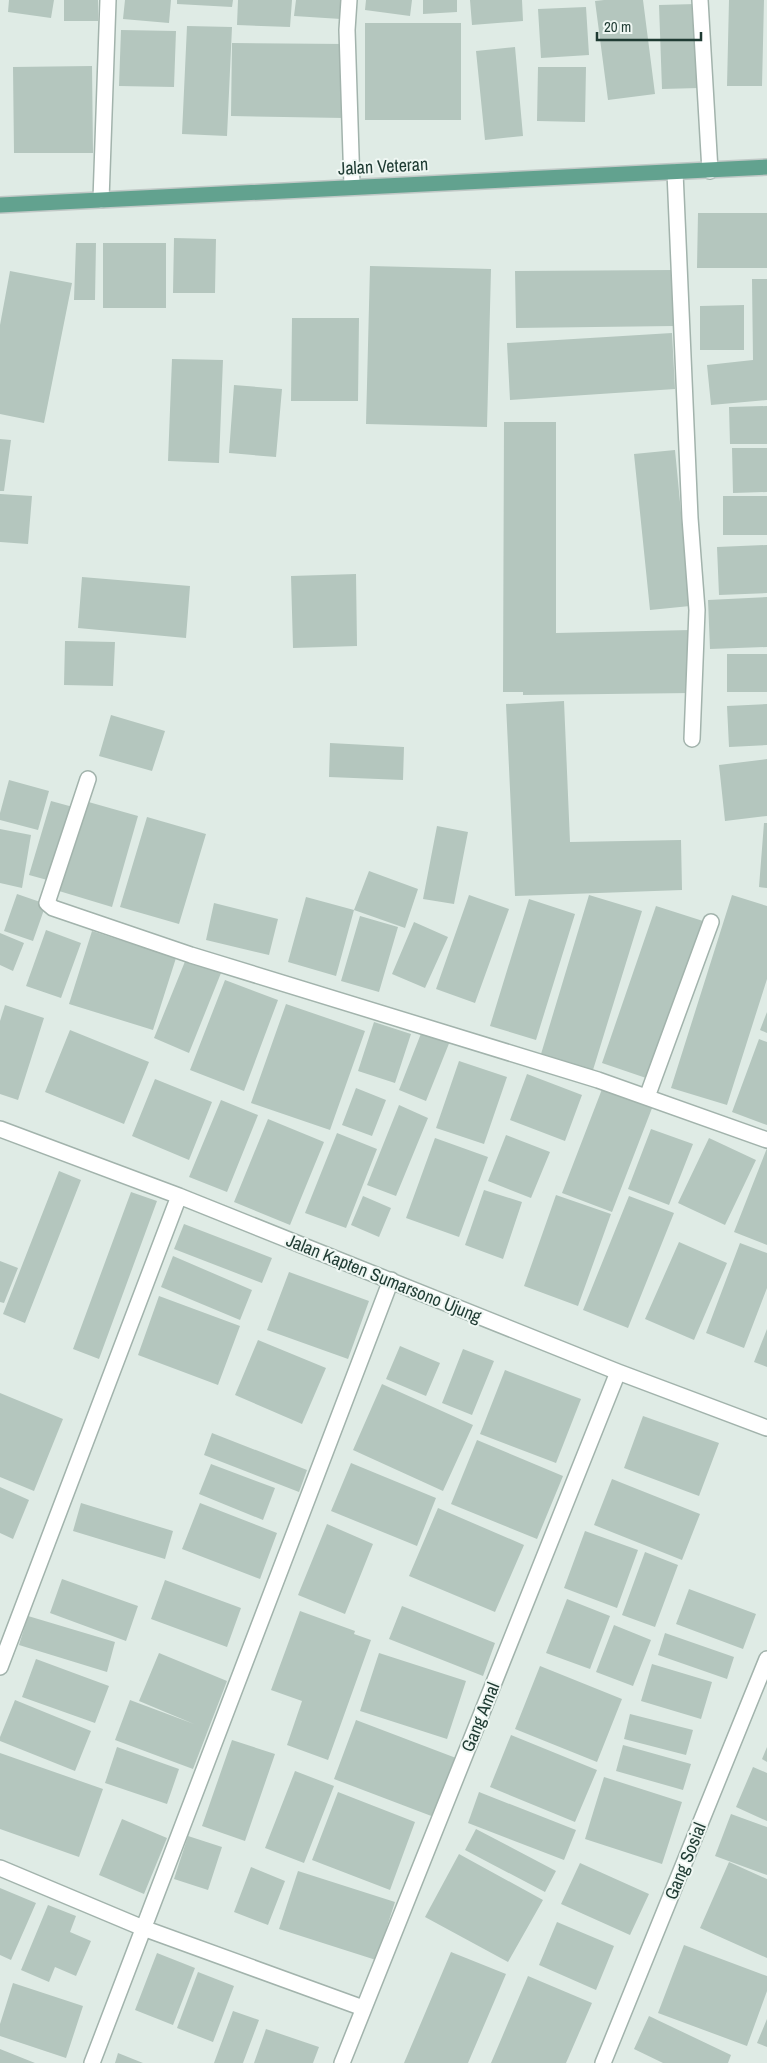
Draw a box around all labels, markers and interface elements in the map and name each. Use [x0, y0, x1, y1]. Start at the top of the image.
scale bar [597, 10, 701, 42]
text: 20 m [604, 16, 631, 37]
street label: Jalan Veteran [337, 151, 429, 181]
street label: Jalan Kapten Sumarsono Ujung [283, 1227, 486, 1329]
street label: Gang Amal [455, 1678, 505, 1756]
street label: Gang Sosial [658, 1819, 712, 1903]

